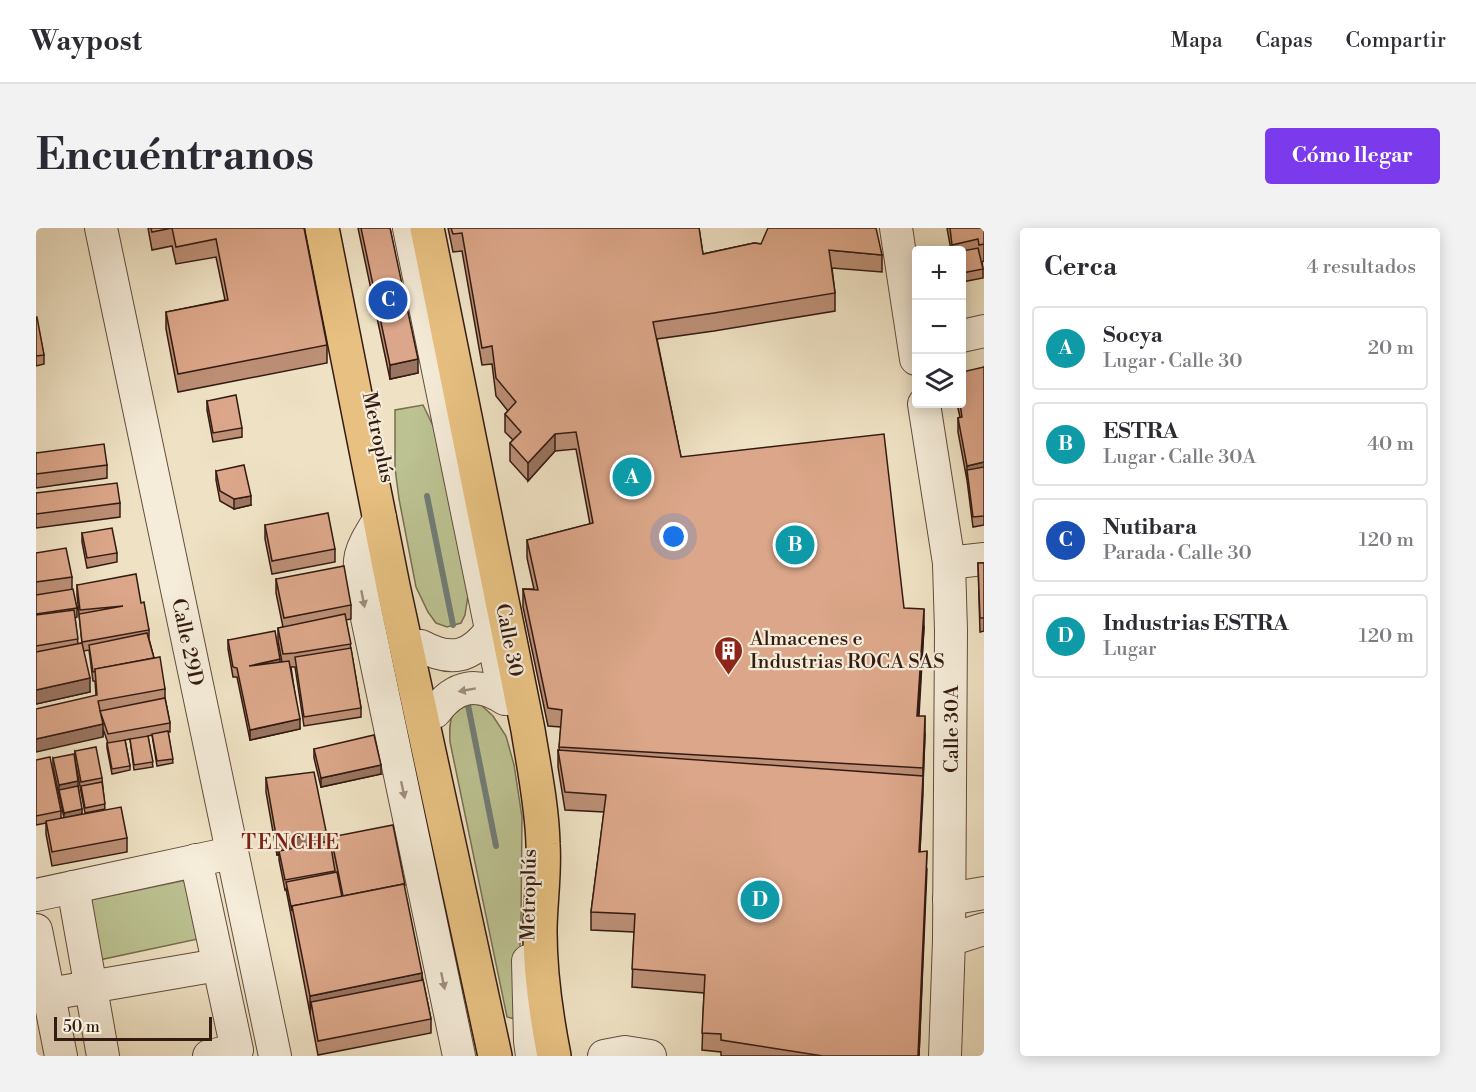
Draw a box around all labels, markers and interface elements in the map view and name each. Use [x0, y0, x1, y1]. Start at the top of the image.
text: Waypost [30, 24, 142, 59]
text: Mapa [1171, 28, 1223, 54]
text: Capas [1256, 28, 1313, 54]
text: Compartir [1346, 28, 1446, 54]
button: Cómo llegar [1265, 128, 1440, 184]
text: Encuéntranos [36, 130, 314, 183]
map controls [912, 246, 966, 408]
button: + [912, 246, 966, 300]
text: Cerca [1044, 251, 1117, 283]
text: 4 resultados [1306, 255, 1416, 280]
pin: C [368, 278, 408, 322]
button: − [912, 300, 966, 354]
text: Socya [1103, 322, 1163, 349]
text: A [1058, 336, 1073, 361]
text: 20 m [1368, 336, 1414, 361]
text: Lugar · Calle 30 [1103, 349, 1243, 374]
button: layers [912, 354, 966, 408]
street label: Metroplús [356, 390, 399, 485]
text: ESTRA [1103, 418, 1178, 445]
text: B [1058, 432, 1073, 457]
text: 40 m [1367, 432, 1414, 457]
text: Lugar · Calle 30A [1103, 445, 1256, 470]
pin: A [612, 454, 652, 500]
text: Nutibara [1103, 514, 1197, 541]
your location [659, 522, 688, 551]
pin: B [776, 522, 814, 568]
text: C [1058, 528, 1073, 553]
text: 120 m [1359, 528, 1414, 553]
text: Parada · Calle 30 [1103, 541, 1252, 566]
one-way arrow [359, 590, 368, 609]
street label: Calle 29D [165, 596, 208, 688]
street label: Calle 30 [489, 601, 528, 679]
text: Industrias ESTRA [1103, 610, 1288, 637]
text: D [1058, 624, 1073, 649]
text: 120 m [1359, 624, 1414, 649]
place label: Almacenes e Industrias ROCA SAS [749, 627, 945, 675]
building icon: Almacenes e Industrias ROCA SAS [713, 634, 745, 676]
text: Lugar [1103, 637, 1157, 662]
street label: Calle 30A [940, 684, 965, 773]
one-way arrow [457, 686, 476, 695]
one-way arrow [399, 780, 408, 799]
district label: TENCHE [241, 830, 341, 856]
street label: Metroplús [516, 849, 543, 941]
pin: D [740, 878, 780, 922]
one-way arrow [439, 971, 448, 990]
scale bar [54, 1014, 212, 1042]
text: 50 m [63, 1017, 100, 1037]

